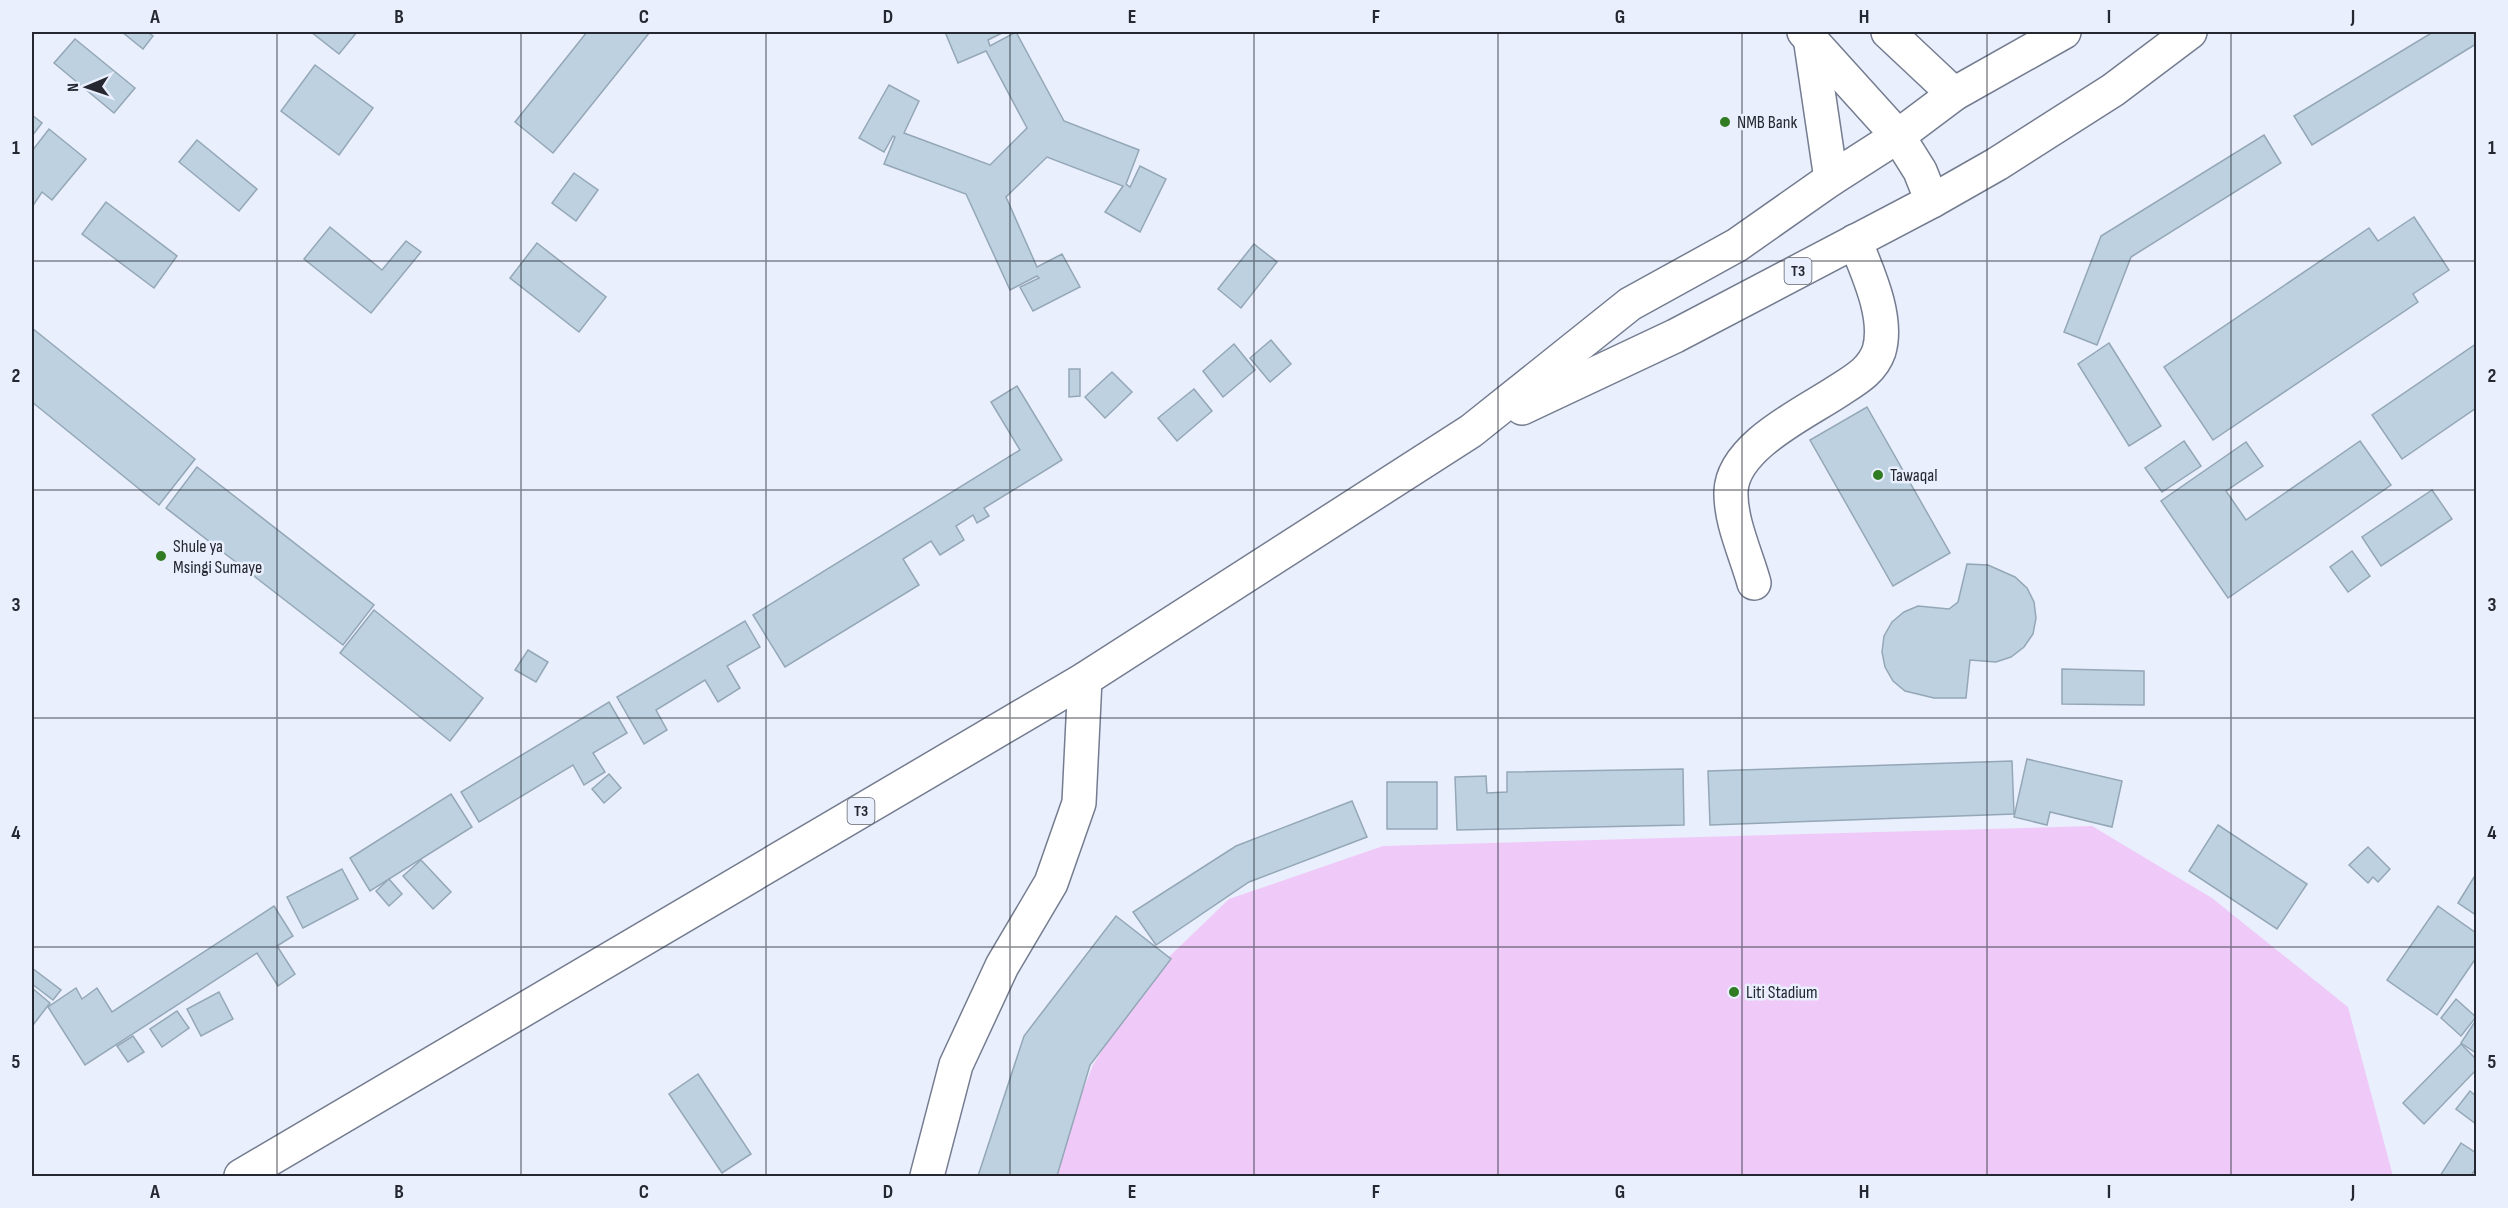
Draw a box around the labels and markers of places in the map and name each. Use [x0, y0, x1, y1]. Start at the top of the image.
place label: NMB Bank [1737, 112, 1797, 133]
marker: NMB Bank [1718, 115, 1732, 129]
place label: Tawaqal [1890, 465, 1938, 486]
marker: Tawaqal [1871, 468, 1885, 482]
place label: Shule ya Msingi Sumaye [173, 536, 262, 578]
marker: Shule ya Msingi Sumaye [154, 549, 168, 563]
place label: Liti Stadium [1746, 982, 1818, 1003]
marker: Liti Stadium [1727, 985, 1741, 999]

